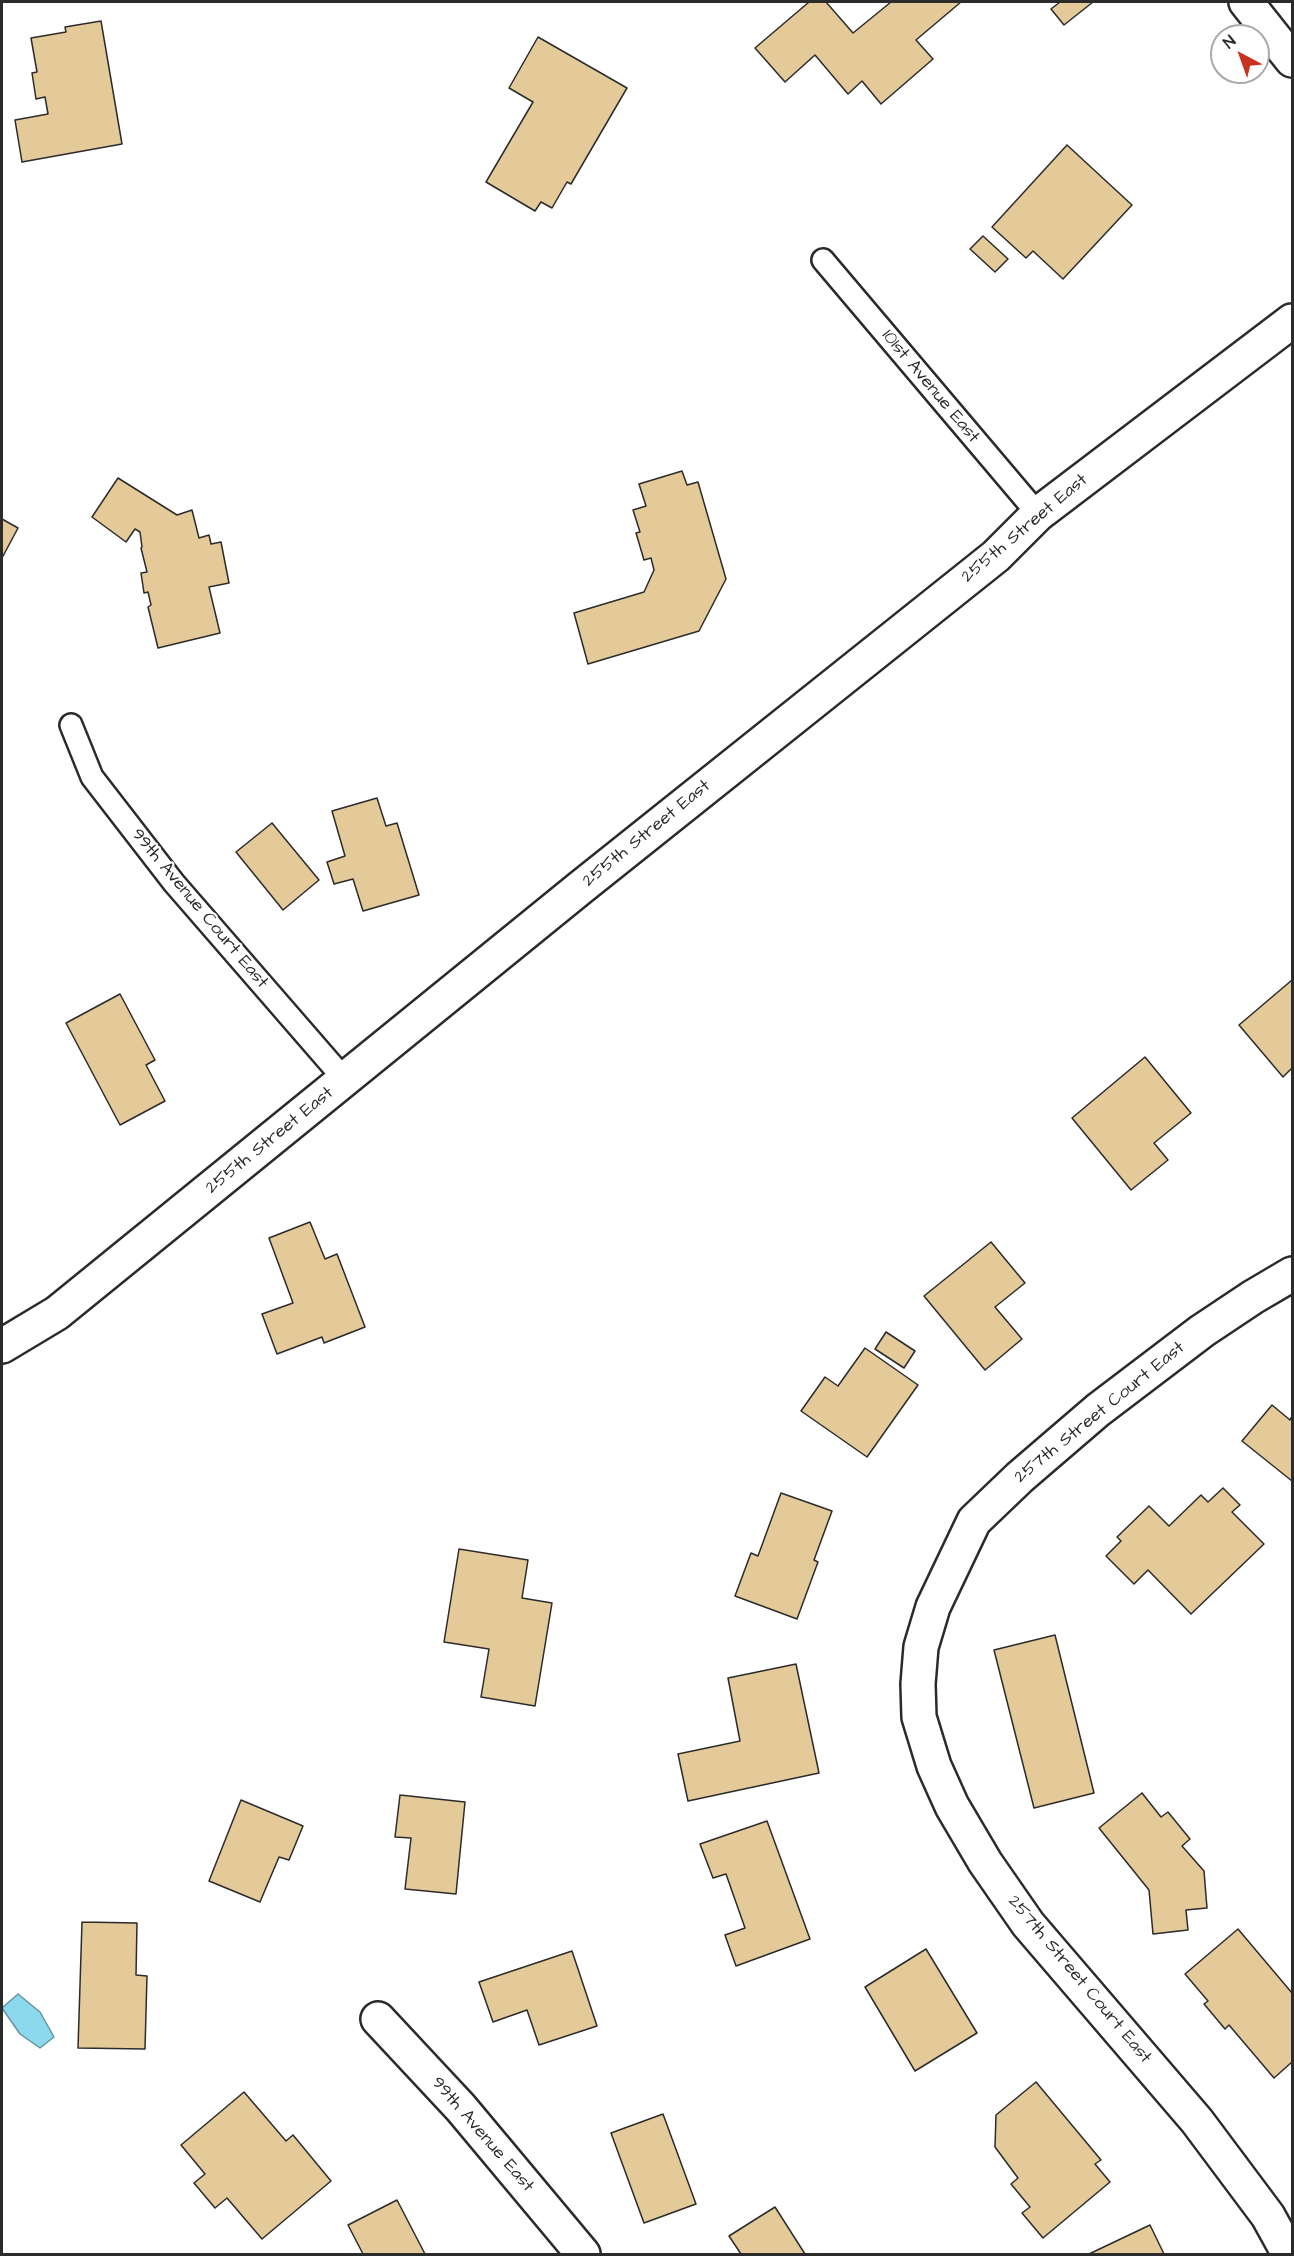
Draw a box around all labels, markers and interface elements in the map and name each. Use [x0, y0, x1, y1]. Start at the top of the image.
north arrow [1210, 24, 1270, 84]
text: N [1219, 30, 1241, 54]
street label: 101st Avenue East [876, 326, 984, 448]
street label: 255th Street East [958, 470, 1092, 588]
street label: 255th Street East [579, 776, 715, 892]
street label: 99th Avenue Court East [126, 825, 272, 993]
street label: 255th Street East [202, 1083, 338, 1199]
street label: 257th Street Court East [1011, 1338, 1189, 1488]
street label: 257th Street Court East [1002, 1892, 1156, 2068]
street label: 99th Avenue East [426, 2073, 538, 2197]

